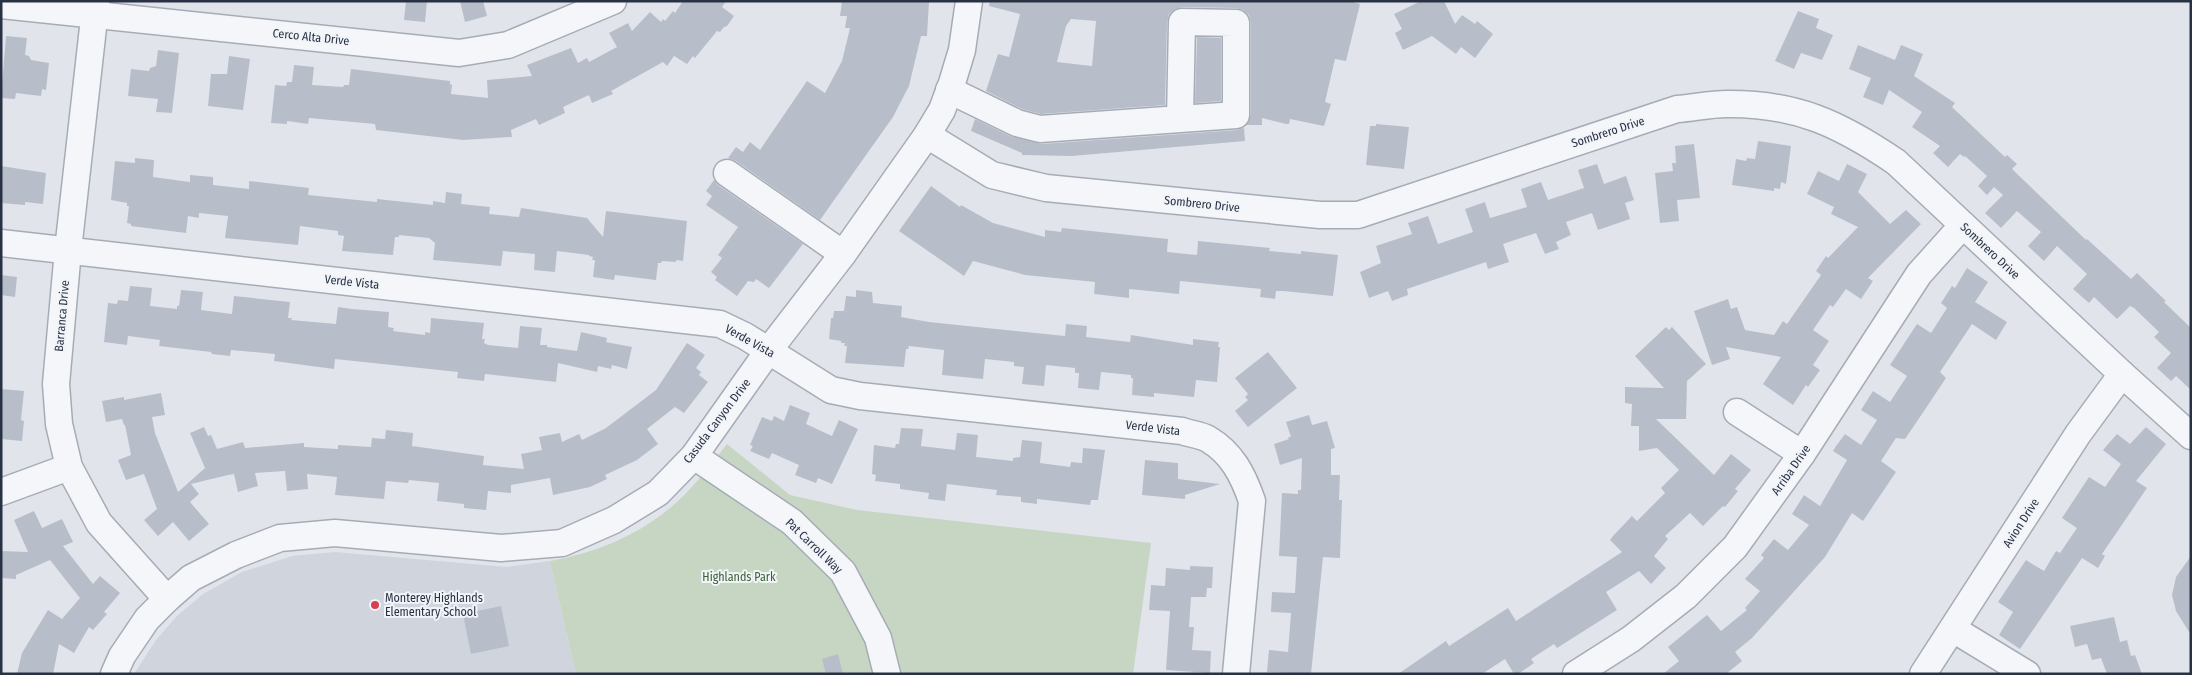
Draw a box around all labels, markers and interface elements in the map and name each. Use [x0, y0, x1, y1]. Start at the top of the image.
street label: Cerco Alta Drive [272, 26, 350, 48]
street label: Sombrero Drive [1570, 114, 1646, 150]
street label: Sombrero Drive [1163, 193, 1241, 215]
street label: Sombrero Drive [1957, 220, 2023, 282]
street label: Verde Vista [324, 272, 380, 292]
street label: Barranca Drive [52, 280, 72, 352]
street label: Verde Vista [723, 322, 777, 360]
street label: Casuda Canyon Drive [681, 376, 753, 466]
street label: Verde Vista [1125, 418, 1181, 438]
street label: Arriba Drive [1769, 442, 1813, 498]
street label: Avion Drive [2000, 496, 2042, 550]
street label: Pat Carroll Way [783, 515, 846, 577]
park label: Highlands Park [702, 570, 776, 584]
place label: Monterey Highlands Elementary School [385, 591, 483, 619]
marker: Monterey Highlands Elementary School [369, 599, 381, 611]

